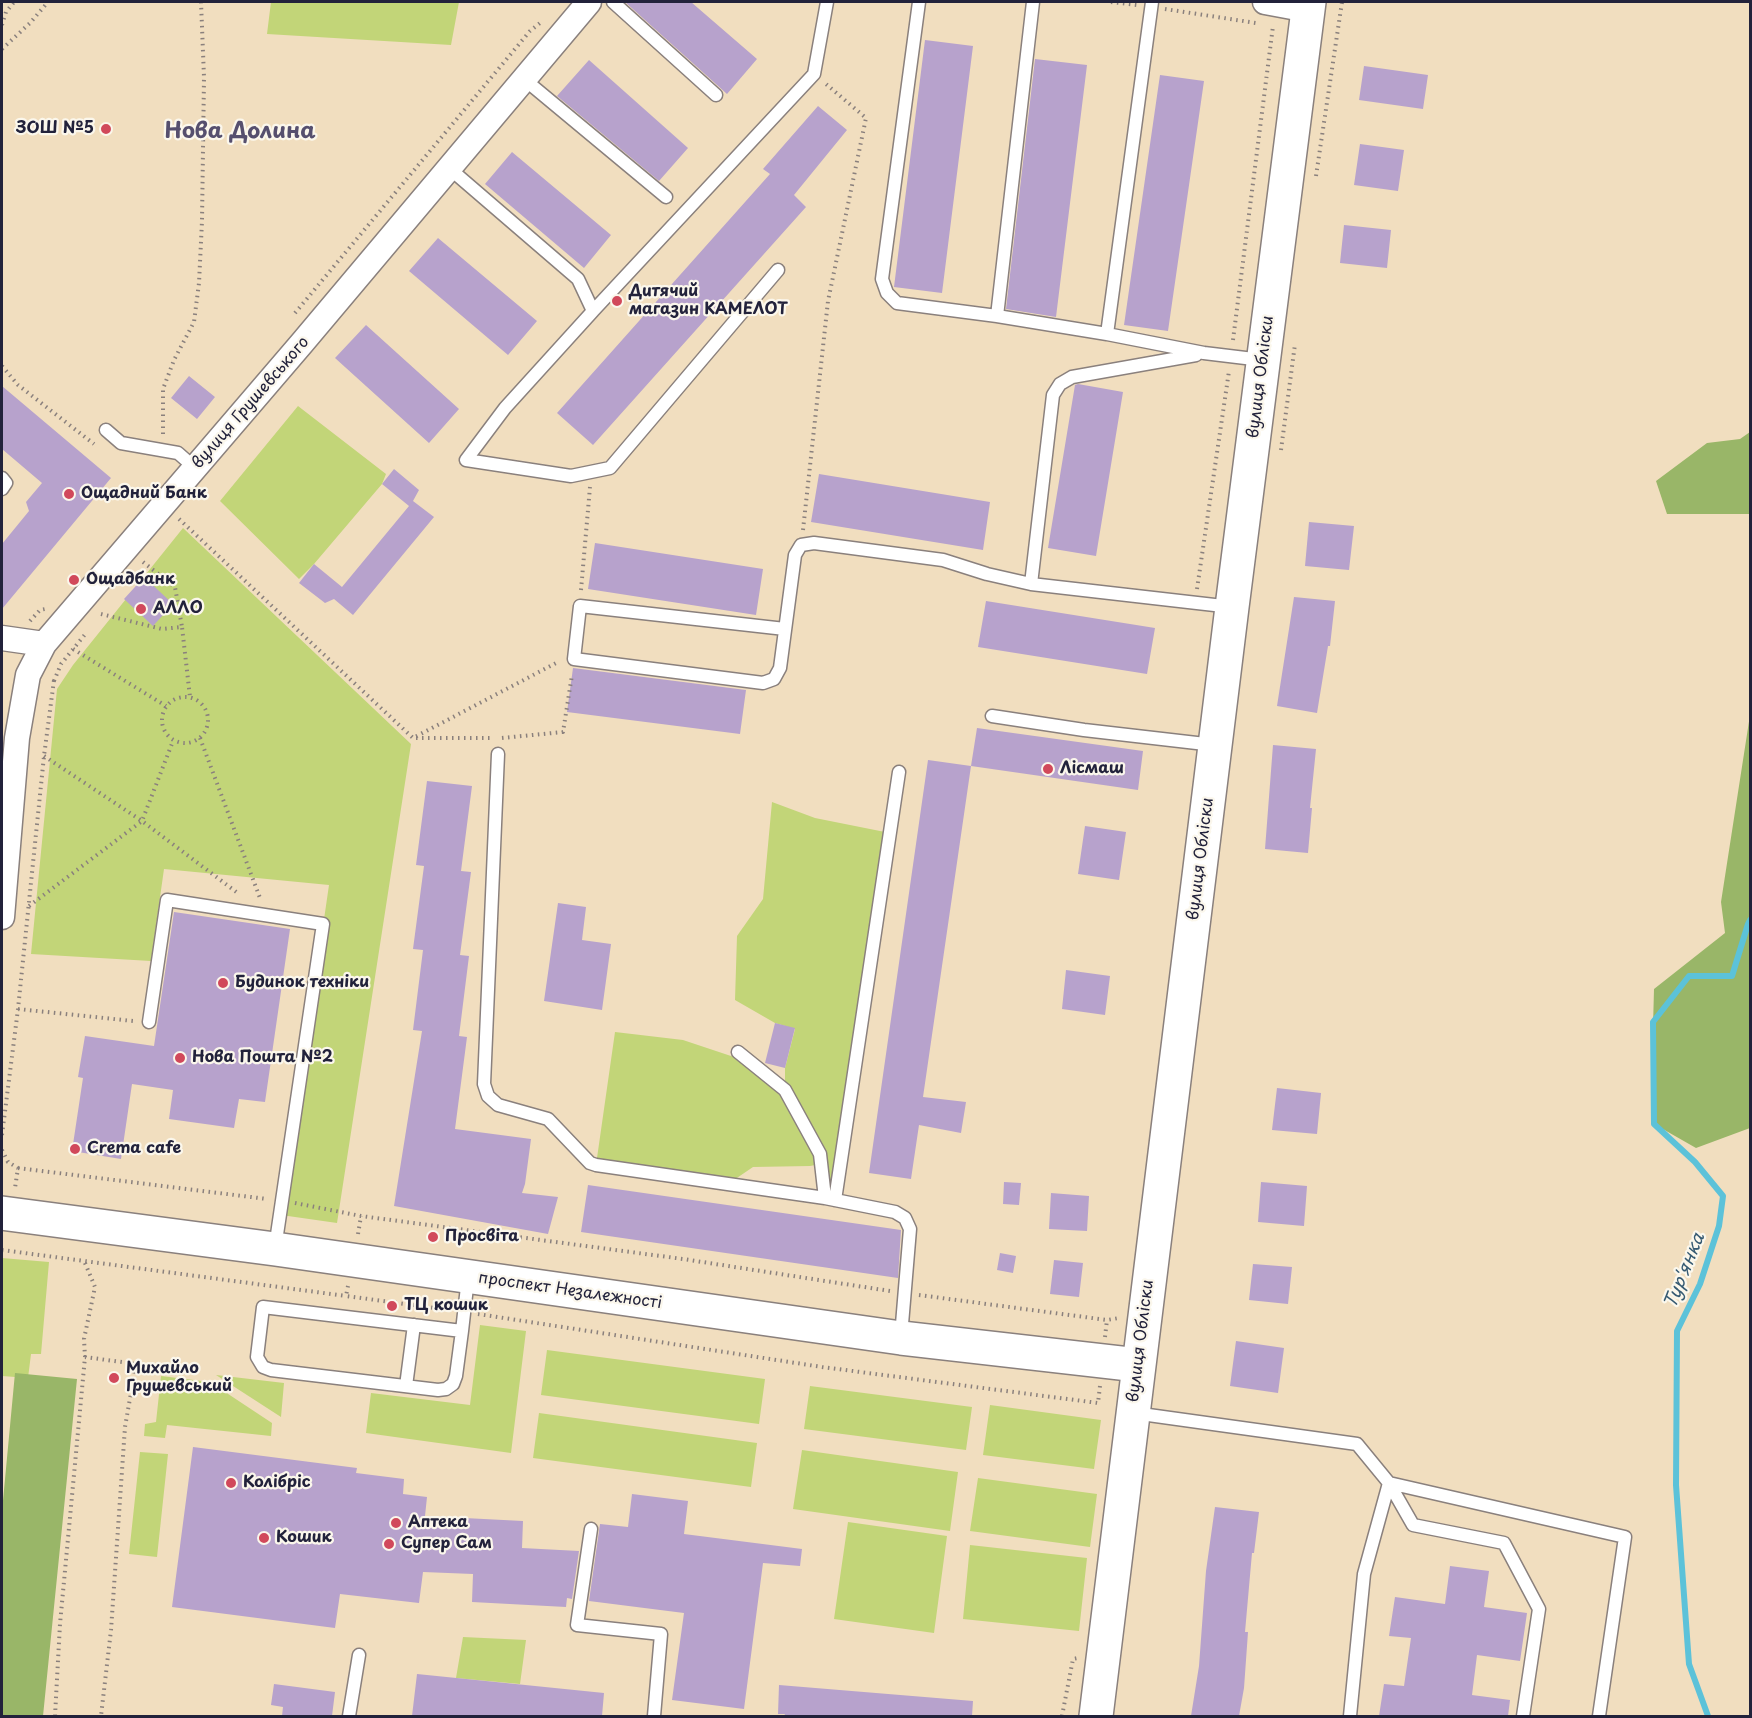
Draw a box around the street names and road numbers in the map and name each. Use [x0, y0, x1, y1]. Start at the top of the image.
street label: вулиця Обліски [1244, 315, 1278, 439]
street label: вулиця Грушевського [188, 333, 314, 473]
street label: вулиця Обліски [1184, 797, 1218, 921]
street label: проспект Незалежності [477, 1269, 663, 1313]
street label: вулиця Обліски [1124, 1279, 1158, 1403]

